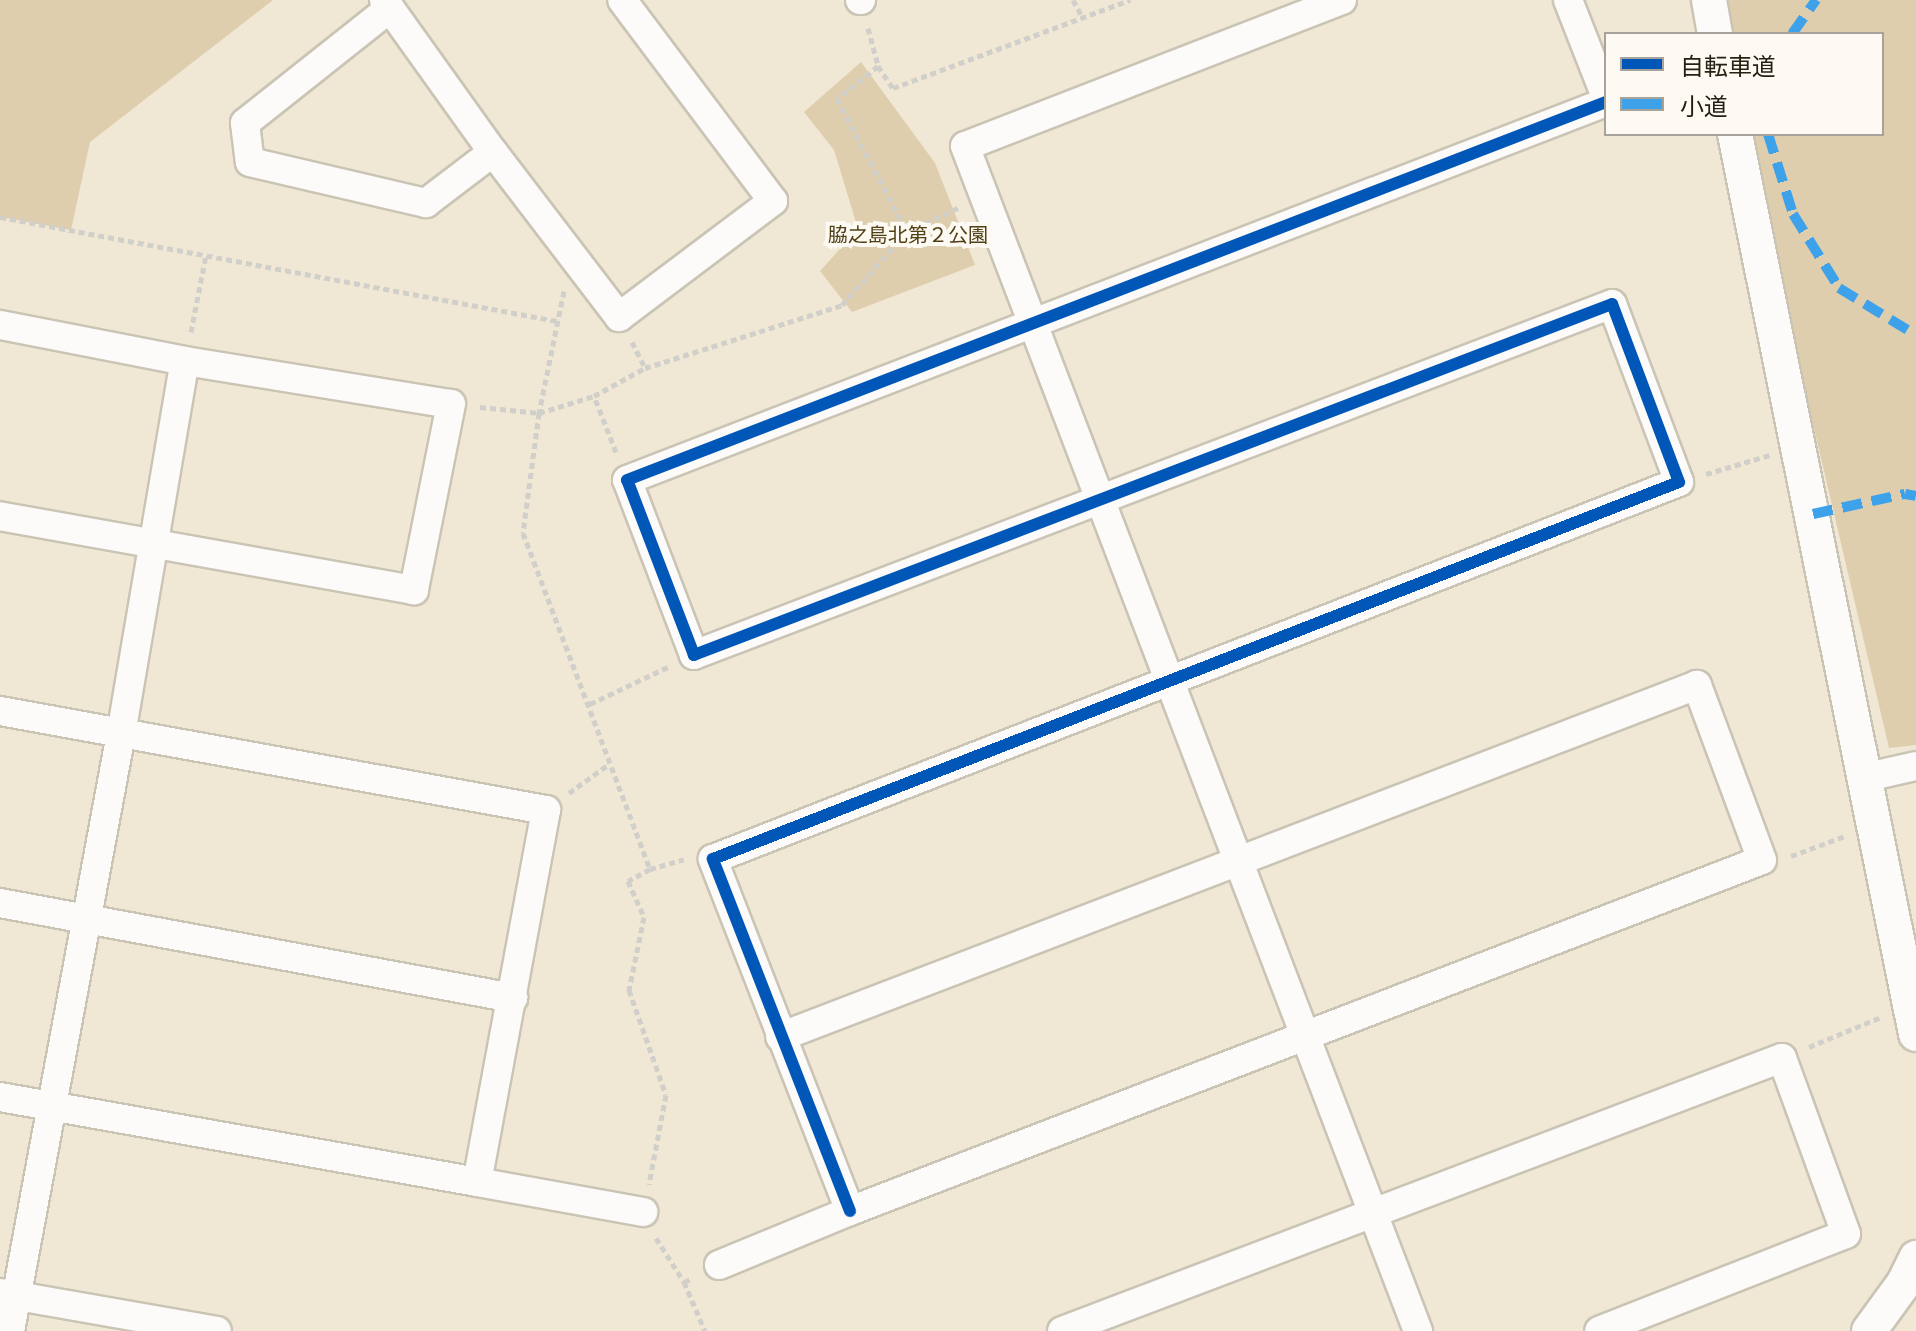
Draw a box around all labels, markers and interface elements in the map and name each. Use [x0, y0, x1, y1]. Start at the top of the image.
legend [1604, 32, 1884, 136]
text: 自転車道 [1680, 53, 1776, 81]
text: 小道 [1680, 93, 1728, 121]
park label: 脇之島北第２公園 [828, 223, 988, 247]

